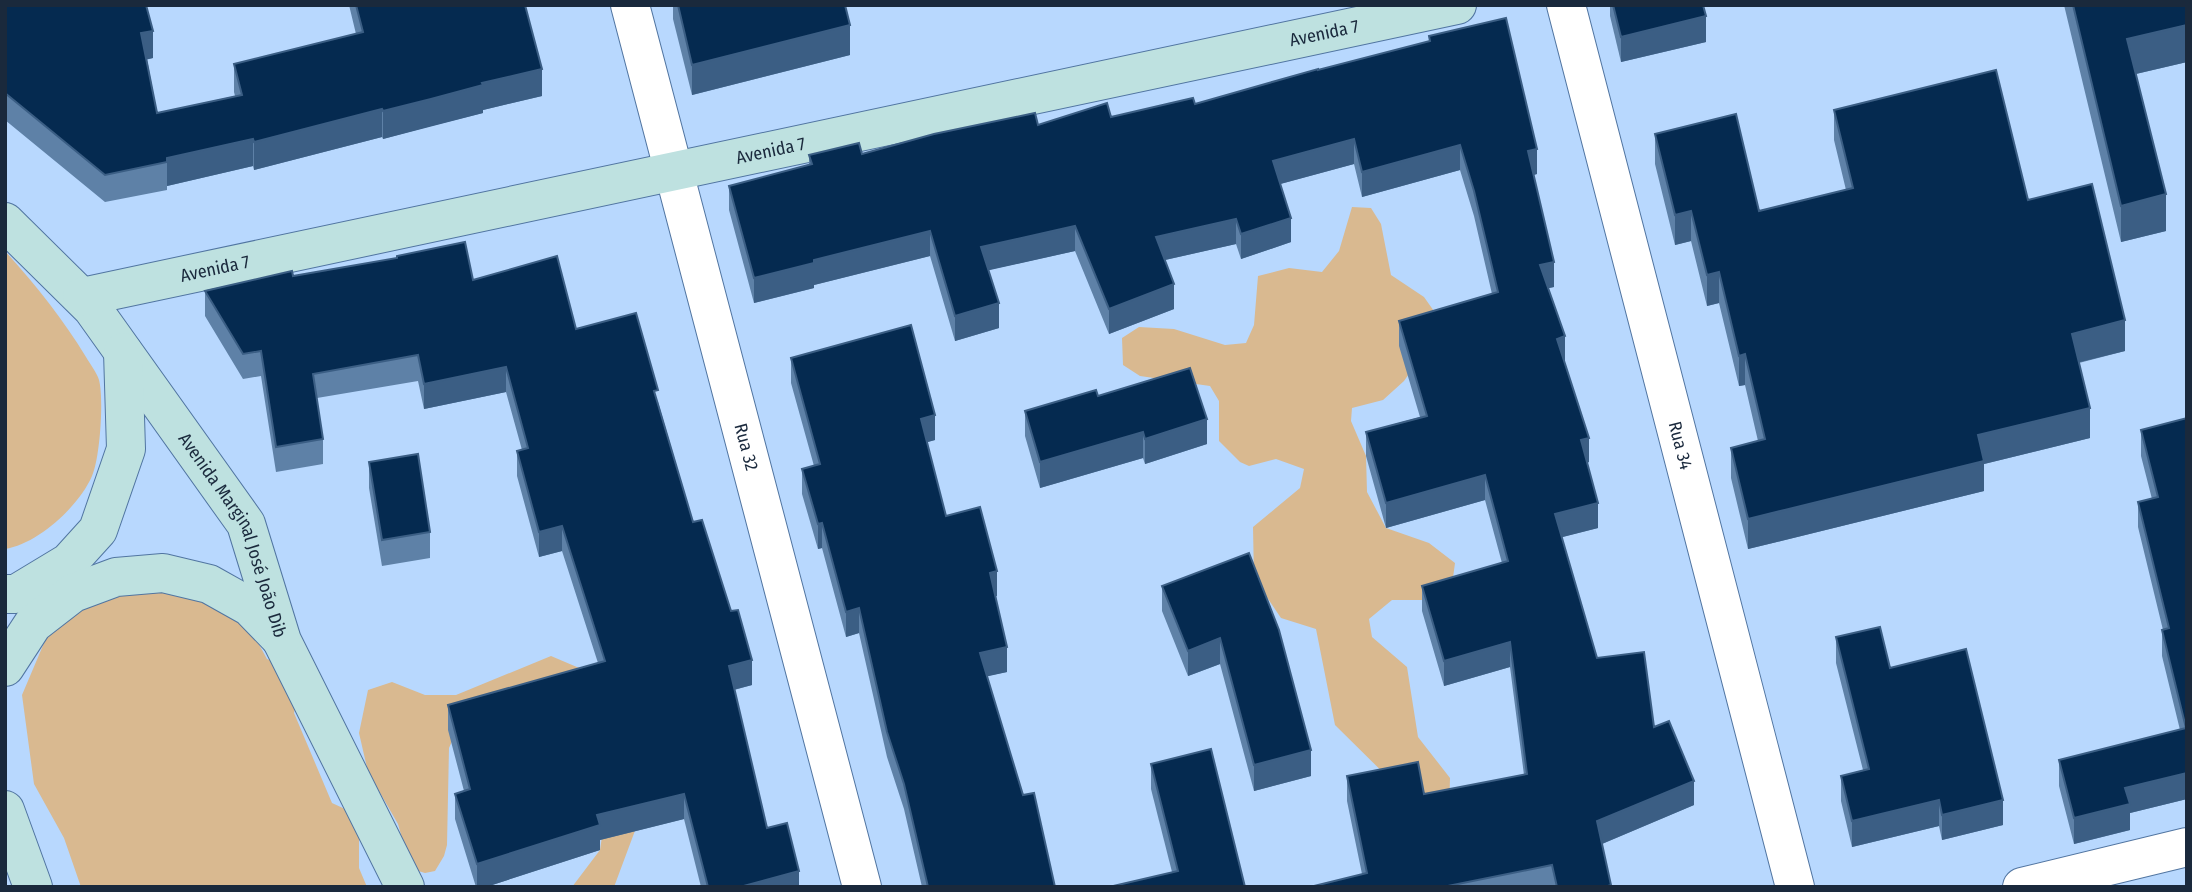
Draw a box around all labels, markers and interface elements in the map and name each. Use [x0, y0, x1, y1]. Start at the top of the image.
street label: Avenida 7 [1288, 15, 1361, 51]
street label: Avenida 7 [734, 133, 807, 169]
street label: Avenida 7 [178, 251, 252, 287]
street label: Rua 34 [1664, 419, 1697, 472]
street label: Rua 32 [729, 421, 763, 473]
street label: Avenida Marginal José João Dib [174, 429, 291, 640]

